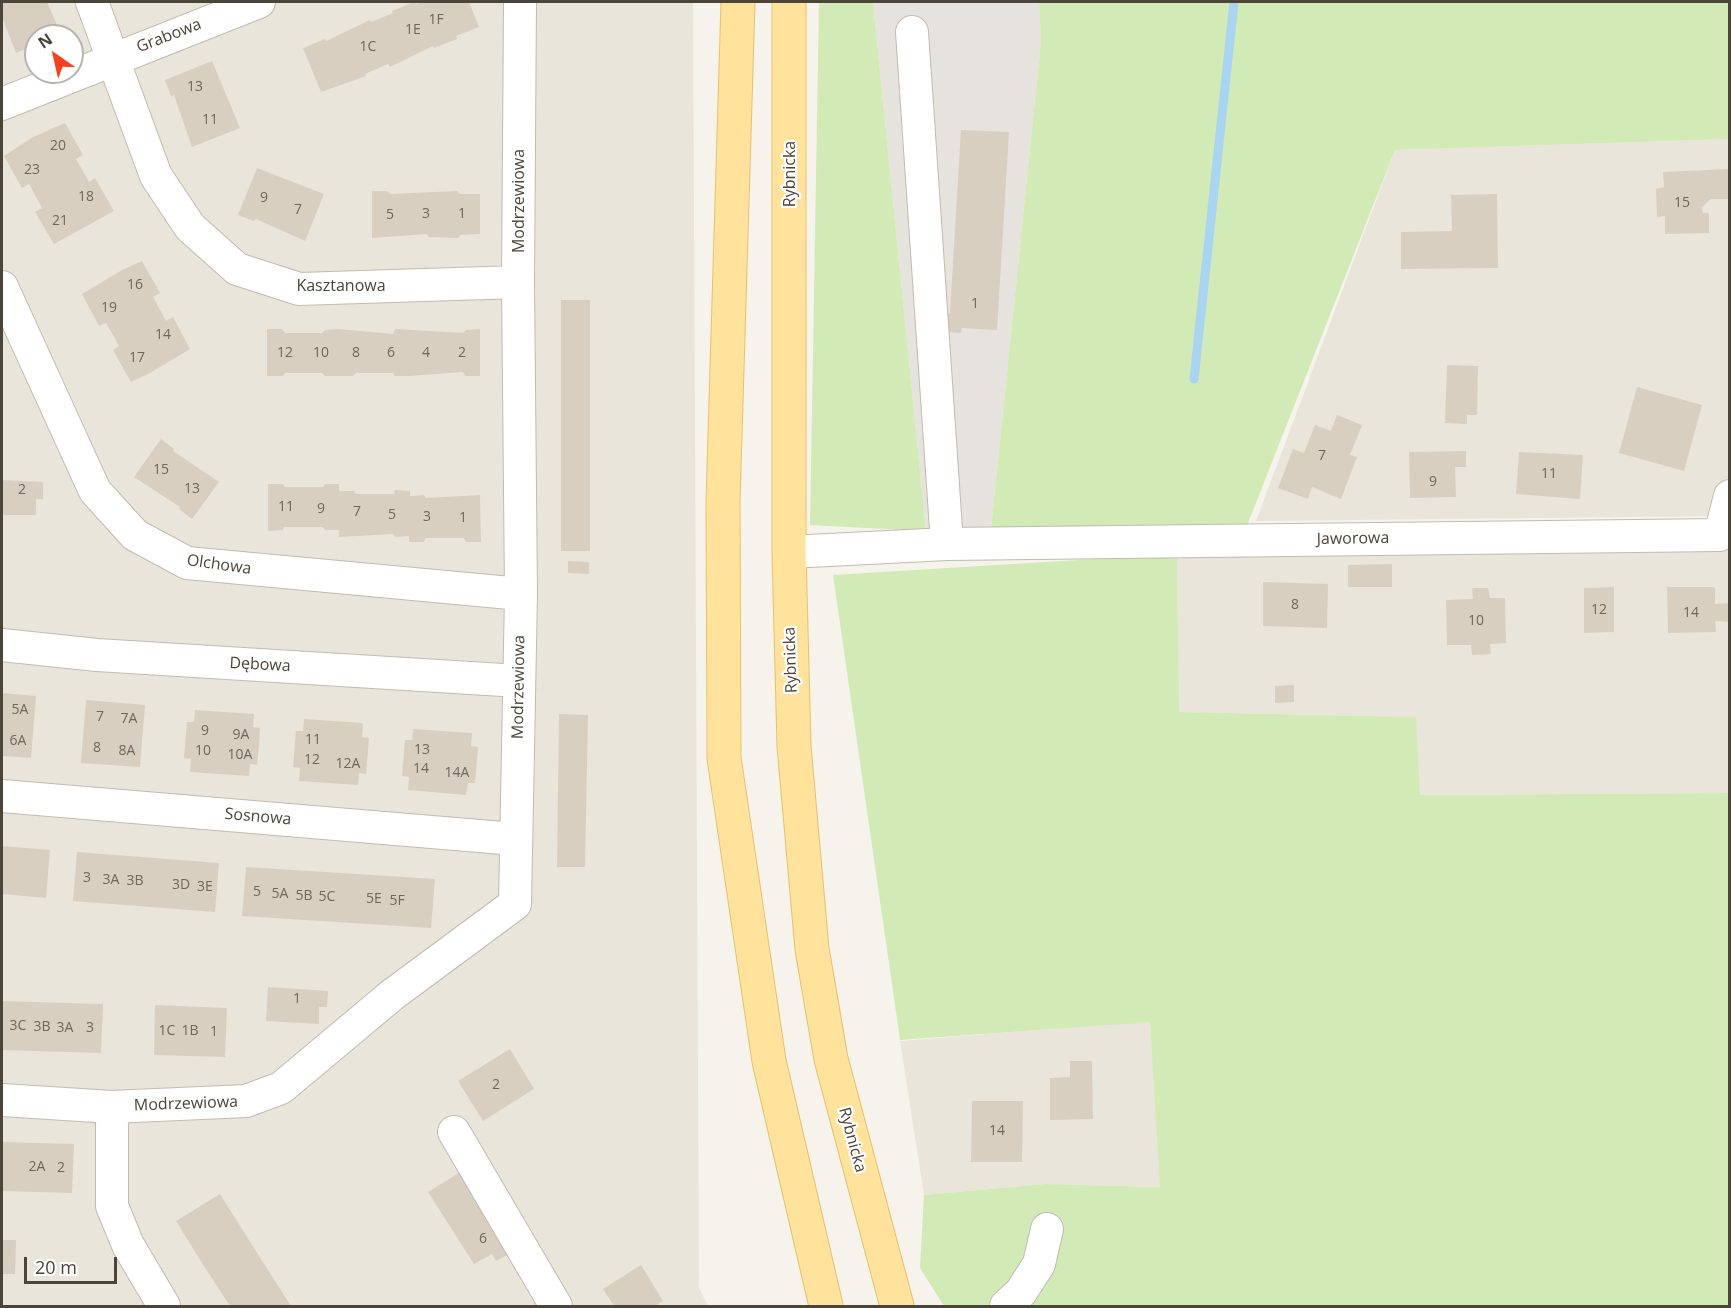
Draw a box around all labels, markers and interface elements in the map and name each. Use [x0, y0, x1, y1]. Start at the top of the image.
house number: 1F [428, 12, 444, 28]
street label: Grabowa [134, 15, 204, 57]
house number: 1E [405, 22, 421, 38]
north arrow [24, 24, 84, 84]
text: N [34, 28, 57, 53]
house number: 1C [360, 39, 376, 55]
house number: 13 [187, 79, 203, 95]
house number: 11 [202, 112, 218, 128]
house number: 20 [50, 138, 66, 154]
street label: Rybnicka [780, 141, 800, 207]
street label: Modrzewiowa [509, 149, 529, 253]
house number: 23 [24, 162, 40, 178]
house number: 18 [78, 189, 94, 205]
house number: 9 [260, 190, 268, 206]
house number: 15 [1674, 195, 1690, 211]
house number: 7 [294, 202, 302, 218]
house number: 3 [422, 206, 430, 222]
house number: 1 [458, 206, 466, 222]
house number: 5 [386, 207, 394, 223]
house number: 21 [52, 213, 68, 229]
street label: Kasztanowa [296, 276, 386, 296]
house number: 16 [127, 277, 143, 293]
house number: 1 [971, 296, 979, 312]
house number: 19 [101, 300, 117, 316]
house number: 14 [155, 327, 171, 343]
house number: 12 [277, 345, 293, 361]
house number: 10 [313, 345, 329, 361]
house number: 8 [352, 345, 360, 361]
house number: 6 [387, 345, 395, 361]
house number: 4 [422, 345, 430, 361]
house number: 2 [458, 345, 466, 361]
house number: 17 [129, 350, 145, 366]
house number: 7 [1318, 448, 1326, 464]
house number: 15 [153, 462, 169, 478]
house number: 11 [1541, 466, 1557, 482]
house number: 9 [1429, 474, 1437, 490]
house number: 13 [184, 481, 200, 497]
house number: 2 [18, 482, 26, 498]
house number: 11 [278, 499, 294, 515]
house number: 9 [317, 501, 325, 517]
house number: 7 [353, 504, 361, 520]
house number: 5 [388, 507, 396, 523]
house number: 3 [423, 509, 431, 525]
house number: 1 [459, 510, 467, 526]
street label: Jaworowa [1317, 529, 1389, 549]
street label: Olchowa [186, 551, 252, 579]
house number: 8 [1291, 597, 1299, 613]
house number: 12 [1591, 602, 1607, 618]
house number: 14 [1683, 605, 1699, 621]
house number: 10 [1468, 613, 1484, 629]
street label: Rybnicka [780, 626, 802, 694]
street label: Modrzewiowa [508, 635, 530, 739]
street label: Dębowa [229, 654, 291, 676]
house number: 5A [12, 702, 28, 718]
house number: 7 [96, 709, 104, 725]
house number: 7A [121, 711, 137, 727]
house number: 9 [201, 723, 209, 739]
house number: 9A [233, 727, 249, 743]
house number: 11 [305, 732, 321, 748]
house number: 6A [10, 733, 26, 749]
house number: 8 [93, 740, 101, 756]
house number: 13 [414, 742, 430, 758]
house number: 8A [119, 743, 135, 759]
house number: 10 [195, 743, 211, 759]
house number: 10A [228, 747, 252, 763]
house number: 12 [304, 752, 320, 768]
house number: 12A [336, 756, 360, 772]
house number: 14 [413, 761, 429, 777]
house number: 14A [445, 765, 469, 781]
street label: Sosnowa [224, 805, 292, 829]
house number: 3 [83, 870, 91, 886]
house number: 3A [103, 872, 119, 888]
house number: 3B [126, 873, 144, 889]
house number: 3D [172, 877, 190, 893]
house number: 3E [197, 879, 213, 895]
house number: 5 [253, 884, 261, 900]
house number: 5A [272, 886, 288, 902]
house number: 5B [295, 888, 313, 904]
house number: 5C [319, 889, 335, 905]
house number: 5E [366, 891, 382, 907]
house number: 5F [389, 893, 405, 909]
house number: 1 [293, 991, 301, 1007]
house number: 3C [10, 1018, 26, 1034]
house number: 3B [33, 1019, 51, 1035]
house number: 3A [57, 1020, 73, 1036]
house number: 3 [86, 1020, 94, 1036]
house number: 1C [159, 1023, 175, 1039]
house number: 1B [181, 1023, 199, 1039]
house number: 1 [210, 1024, 218, 1040]
house number: 2 [492, 1077, 500, 1093]
street label: Modrzewiowa [134, 1093, 238, 1115]
street label: Rybnicka [834, 1105, 870, 1175]
house number: 14 [989, 1123, 1005, 1139]
house number: 2A [29, 1159, 45, 1175]
house number: 2 [57, 1160, 65, 1176]
house number: 6 [479, 1231, 487, 1247]
scale bar [27, 1245, 120, 1283]
text: 20 m [35, 1255, 77, 1279]

